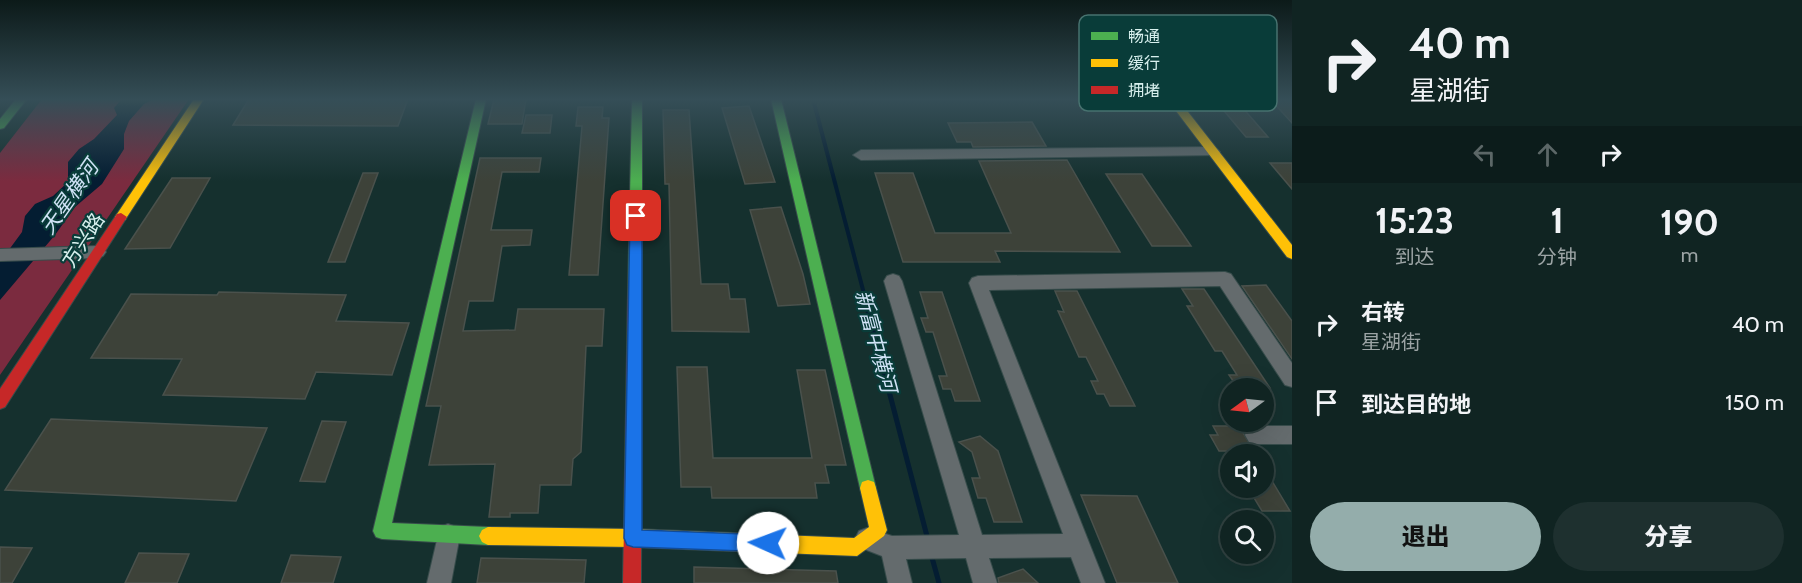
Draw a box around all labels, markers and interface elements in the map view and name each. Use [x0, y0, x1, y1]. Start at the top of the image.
legend [1079, 15, 1277, 111]
text: 40 m [1409, 17, 1511, 69]
icon: right [1310, 24, 1388, 102]
text: 畅通 [1128, 27, 1160, 46]
text: 缓行 [1128, 54, 1160, 73]
text: 星湖街 [1409, 74, 1490, 107]
text: 拥堵 [1128, 81, 1160, 100]
icon: left [1468, 138, 1501, 171]
icon: ahead [1531, 138, 1564, 171]
icon: right [1594, 138, 1627, 171]
water label: 天星横河 [35, 152, 106, 239]
pin [610, 190, 661, 241]
text: 15:23 [1375, 198, 1454, 242]
text: 1 [1550, 198, 1564, 242]
icon: arrive [619, 199, 652, 232]
text: 190 [1660, 200, 1719, 244]
street label: 方兴路 [57, 208, 109, 272]
text: m [1681, 243, 1698, 267]
text: 到达 [1395, 245, 1435, 269]
text: 分钟 [1537, 245, 1577, 269]
water label: 新富中横河 [850, 287, 903, 399]
text: 右转 [1361, 299, 1405, 326]
icon: right [1310, 308, 1343, 341]
text: 40 m [1732, 311, 1784, 338]
text: 星湖街 [1361, 330, 1421, 354]
north arrow [1220, 378, 1274, 432]
map controls [1220, 378, 1274, 564]
icon: arrive [1310, 386, 1343, 419]
text: 150 m [1725, 389, 1784, 416]
text: 到达目的地 [1361, 391, 1471, 418]
button: sound [1220, 444, 1274, 498]
button: 退出 [1310, 502, 1541, 571]
button: 分享 [1553, 502, 1784, 571]
button: search [1220, 510, 1274, 564]
position arrow [736, 511, 800, 575]

